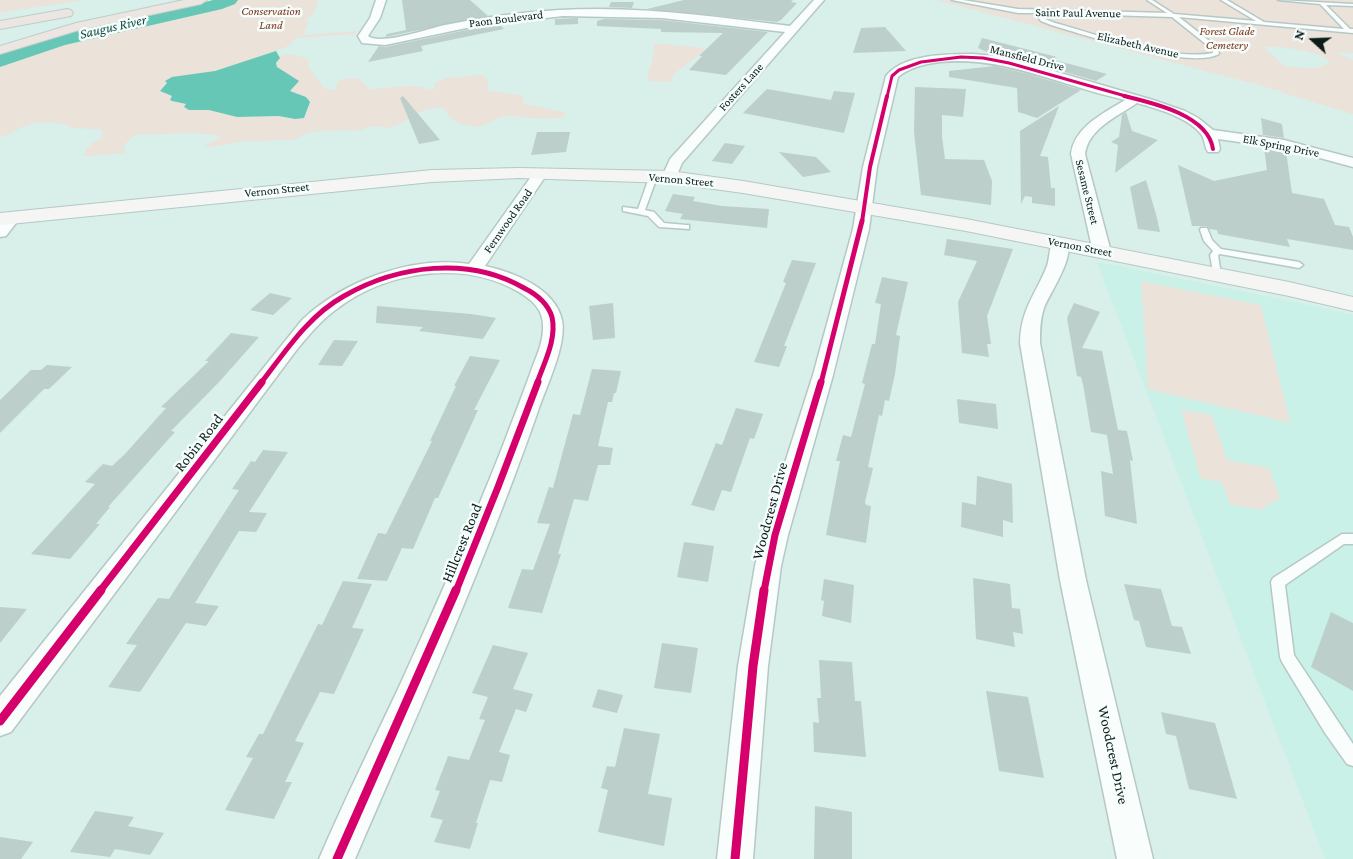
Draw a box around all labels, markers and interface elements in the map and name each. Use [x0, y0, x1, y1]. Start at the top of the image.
park label: Conservation Land [241, 4, 301, 32]
street label: Saint Paul Avenue [1035, 5, 1121, 21]
street label: Paon Boulevard [468, 7, 544, 31]
water label: Saugus River [78, 11, 148, 43]
north arrow [1288, 15, 1338, 65]
park label: Forest Glade Cemetery [1199, 24, 1255, 52]
text: N [1290, 28, 1308, 42]
street label: Elizabeth Avenue [1096, 29, 1180, 61]
street label: Mansfield Drive [988, 42, 1066, 74]
street label: Fosters Lane [716, 60, 766, 114]
street label: Elk Spring Drive [1242, 132, 1320, 160]
street label: Sesame Street [1072, 158, 1102, 226]
street label: Vernon Street [648, 170, 714, 190]
street label: Vernon Street [244, 179, 310, 201]
street label: Fernwood Road [481, 186, 535, 256]
street label: Vernon Street [1047, 234, 1113, 260]
street label: Robin Road [171, 410, 227, 476]
street label: Woodcrest Drive [748, 460, 792, 562]
street label: Hillcrest Road [438, 501, 486, 585]
street label: Woodcrest Drive [1094, 704, 1132, 806]

